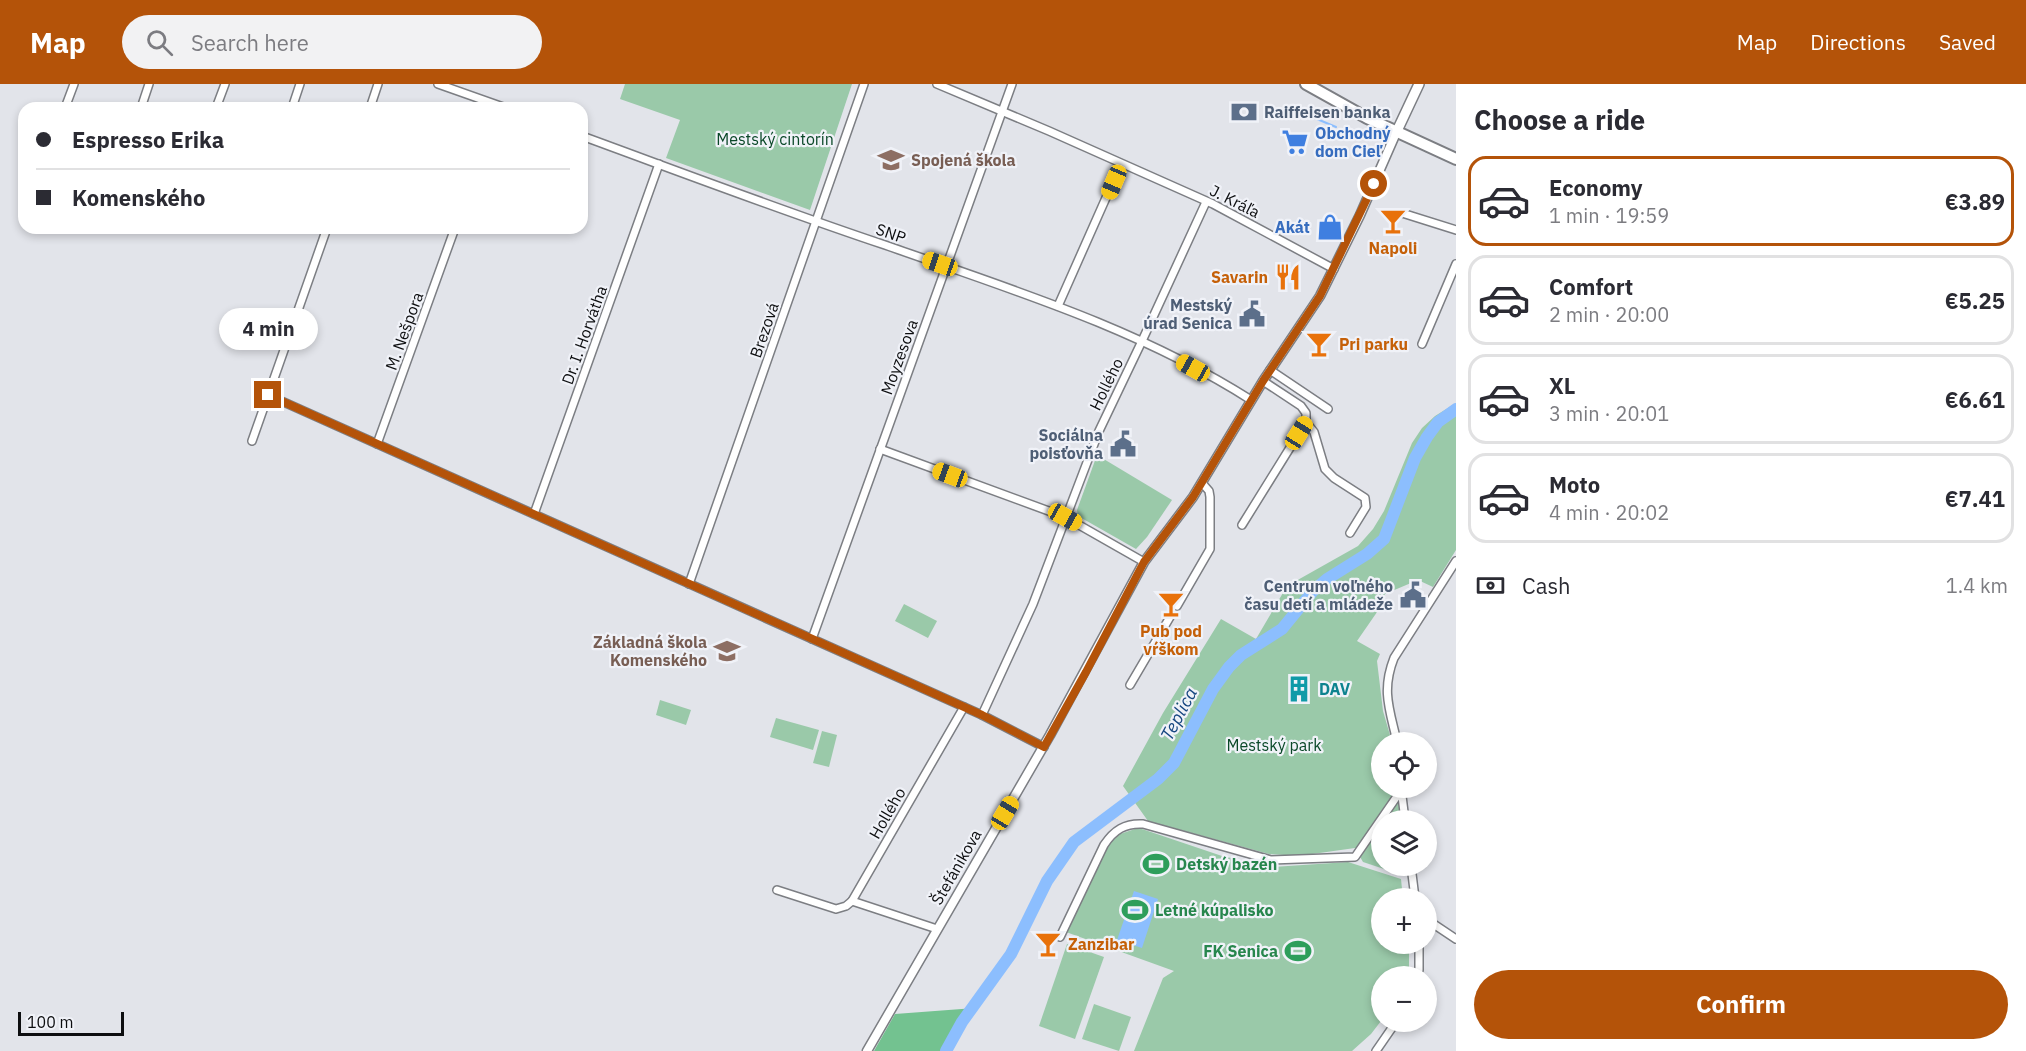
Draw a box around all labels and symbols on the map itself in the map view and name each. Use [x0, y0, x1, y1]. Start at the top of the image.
bank icon: Raiffeisen banka [1229, 97, 1259, 127]
place label: Raiffeisen banka [1264, 102, 1391, 122]
place label: Obchodný dom Cieľ [1315, 123, 1391, 161]
supermarket icon: Obchodný dom Cieľ [1280, 127, 1310, 157]
park label: Mestský cintorín [716, 129, 834, 149]
school or university icon: Spojená škola [876, 145, 906, 175]
place label: Spojená škola [911, 150, 1016, 170]
car [1099, 162, 1129, 202]
route start [1360, 170, 1387, 197]
street label: J. Kráľa [1207, 180, 1264, 222]
bar icon: Napoli [1378, 206, 1408, 236]
shop icon: Akát [1315, 212, 1345, 242]
place label: Akát [1275, 217, 1310, 237]
street label: SNP [873, 219, 909, 247]
place label: Napoli [1369, 238, 1417, 258]
car [920, 250, 960, 278]
restaurant icon: Savarin [1273, 262, 1303, 292]
place label: Savarin [1211, 267, 1268, 287]
street label: Dr. I. Horvátha [557, 282, 611, 387]
street label: M. Nešpora [381, 289, 428, 373]
place label: Mestský úrad Senica [1143, 295, 1232, 333]
street label: Brezová [745, 299, 783, 360]
public building icon: Mestský úrad Senica [1237, 299, 1267, 329]
callout: 4 min [218, 308, 318, 350]
street label: Moyzesova [876, 316, 922, 397]
bar icon: Pri parku [1304, 329, 1334, 359]
place label: Pri parku [1339, 334, 1408, 354]
car [1173, 351, 1213, 385]
street label: Hollého [1085, 355, 1127, 413]
route end [254, 381, 281, 408]
car [1282, 413, 1316, 453]
place label: Sociálna poisťovňa [1029, 425, 1103, 463]
public building icon: Sociálna poisťovňa [1108, 429, 1138, 459]
car [930, 460, 970, 490]
car [1045, 500, 1085, 534]
place label: Centrum voľného času detí a mládeže [1244, 576, 1393, 614]
public building icon: Centrum voľného času detí a mládeže [1398, 580, 1428, 610]
bar icon: Pub pod vŕškom [1156, 589, 1186, 619]
place label: Pub pod vŕškom [1140, 621, 1202, 659]
place label: Základná škola Komenského [593, 632, 707, 670]
school or university icon: Základná škola Komenského [712, 636, 742, 666]
building icon: DAV [1284, 674, 1314, 704]
place label: DAV [1319, 679, 1351, 699]
water label: Teplica [1155, 683, 1202, 744]
park label: Mestský park [1226, 735, 1322, 755]
street label: Hollého [864, 784, 910, 842]
car [988, 793, 1022, 833]
street label: Štefánikova [926, 825, 986, 908]
sports icon: Detský bazén [1141, 849, 1171, 879]
place label: Detský bazén [1176, 854, 1277, 874]
sports icon: Letné kúpalisko [1120, 895, 1150, 925]
place label: Letné kúpalisko [1155, 900, 1274, 920]
bar icon: Zanzibar [1033, 929, 1063, 959]
place label: Zanzibar [1068, 934, 1135, 954]
sports icon: FK Senica [1283, 936, 1313, 966]
place label: FK Senica [1203, 941, 1278, 961]
scale bar [18, 1009, 124, 1036]

